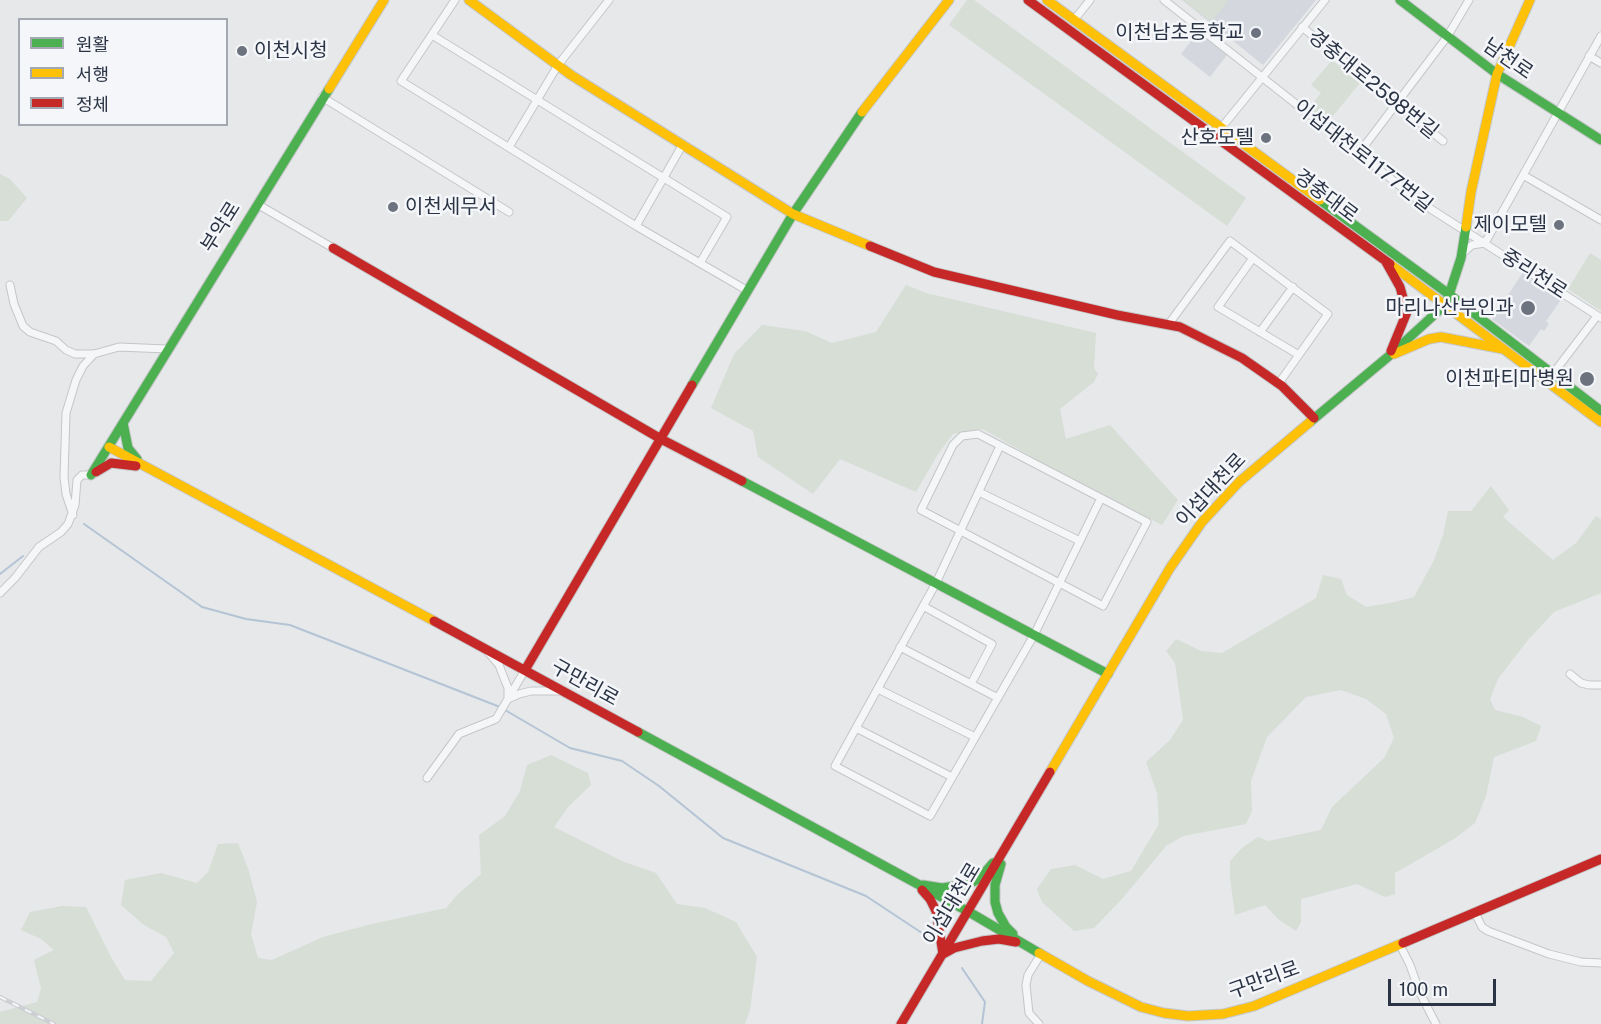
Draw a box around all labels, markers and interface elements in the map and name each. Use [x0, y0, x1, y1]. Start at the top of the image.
legend [18, 18, 228, 126]
place label: 이천남초등학교 [1115, 21, 1244, 45]
street label: 경충대로2598번길 [1303, 24, 1443, 144]
marker: 이천남초등학교 [1249, 26, 1263, 40]
street label: 남천로 [1479, 33, 1537, 85]
text: 원활 [76, 34, 109, 55]
place label: 이천시청 [254, 39, 328, 63]
marker: 이천시청 [235, 44, 249, 58]
text: 서행 [76, 64, 109, 85]
text: 정체 [76, 94, 109, 115]
street label: 이섭대천로1177번길 [1289, 94, 1437, 218]
place label: 산호모텔 [1180, 126, 1254, 150]
marker: 산호모텔 [1259, 131, 1273, 145]
street label: 경충대로 [1289, 164, 1363, 228]
place label: 이천세무서 [405, 195, 497, 219]
street label: 부악로 [196, 197, 246, 257]
marker: 이천세무서 [386, 200, 400, 214]
place label: 제이모텔 [1473, 213, 1547, 237]
marker: 제이모텔 [1552, 218, 1566, 232]
street label: 중리천로 [1497, 244, 1571, 304]
place label: 마리나산부인과 [1385, 296, 1514, 320]
marker: 마리나산부인과 [1519, 299, 1537, 317]
place label: 이천파티마병원 [1445, 367, 1574, 391]
marker: 이천파티마병원 [1578, 370, 1596, 388]
street label: 이섭대천로 [1171, 448, 1251, 532]
street label: 구만리로 [547, 655, 623, 711]
street label: 이섭대천로 [918, 858, 986, 950]
street label: 구만리로 [1225, 956, 1303, 1004]
scale bar [1391, 967, 1499, 1005]
text: 100 m [1399, 979, 1448, 1000]

